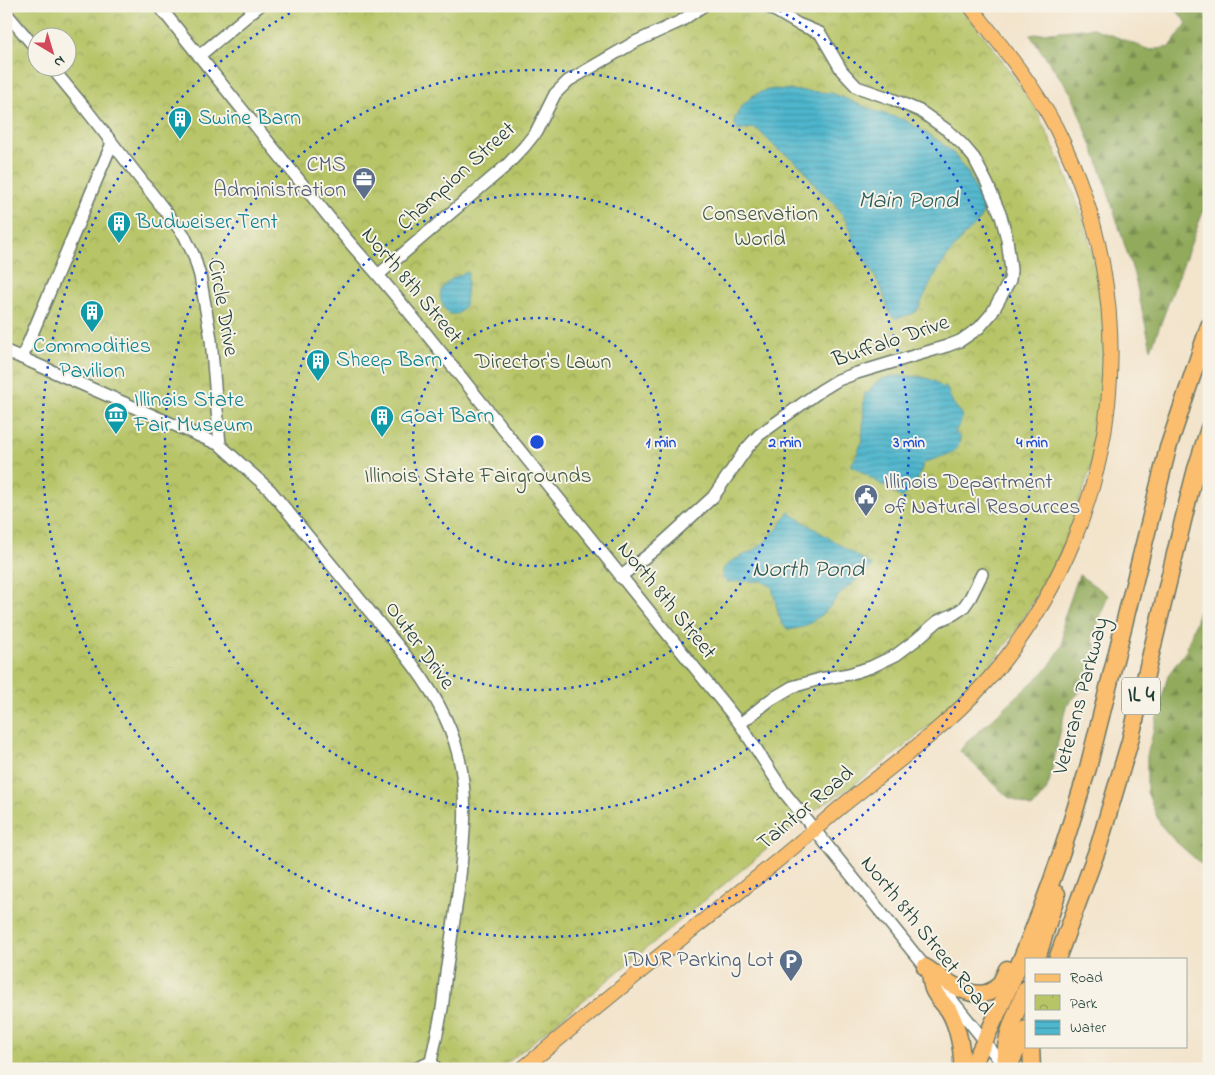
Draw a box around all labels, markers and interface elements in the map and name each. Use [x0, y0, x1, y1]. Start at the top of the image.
north arrow [28, 28, 78, 78]
text: N [49, 50, 69, 72]
place label: Swine Barn [198, 103, 301, 135]
building icon: Swine Barn [167, 106, 193, 140]
street label: Champion Street [390, 114, 524, 239]
place label: CMS Administration [213, 150, 346, 207]
office icon: CMS Administration [351, 166, 377, 200]
water label: Main Pond [858, 184, 959, 219]
park label: Conservation World [702, 199, 818, 256]
place label: Budweiser Tent [135, 207, 279, 239]
building icon: Budweiser Tent [106, 210, 132, 244]
street label: North 8th Street [353, 221, 470, 352]
street label: Circle Drive [198, 257, 246, 359]
building icon: Commodities Pavilion [79, 299, 105, 333]
street label: Buffalo Drive [827, 307, 954, 377]
place label: Commodities Pavilion [33, 331, 151, 388]
place label: Sheep Barn [336, 345, 442, 377]
park label: Director's Lawn [474, 347, 611, 379]
building icon: Sheep Barn [305, 348, 331, 382]
place label: Illinois State Fair Museum [133, 385, 253, 442]
museum icon: Illinois State Fair Museum [103, 401, 129, 435]
place label: Goat Barn [400, 401, 494, 433]
building icon: Goat Barn [369, 404, 395, 438]
text: 1 min [646, 432, 677, 454]
text: 2 min [768, 432, 802, 454]
text: 3 min [892, 432, 925, 454]
text: 4 min [1015, 432, 1048, 454]
centre of rings [528, 433, 546, 451]
park label: Illinois State Fairgrounds [364, 461, 592, 494]
place label: Illinois Department of Natural Resources [884, 467, 1081, 524]
public building icon: Illinois Department of Natural Resources [853, 483, 879, 517]
street label: North 8th Street [608, 535, 724, 667]
water label: North Pond [752, 553, 865, 588]
street label: Outer Drive [376, 595, 462, 697]
street label: Veterans Parkway [1045, 614, 1119, 780]
road number: IL 4 [1122, 678, 1160, 714]
street label: Taintor Road [750, 759, 862, 859]
street label: North 8th Street Road [852, 849, 1000, 1023]
place label: IDNR Parking Lot [623, 945, 775, 978]
parking icon: IDNR Parking Lot [778, 948, 804, 982]
legend [1025, 958, 1188, 1048]
text: Road [1070, 967, 1103, 989]
text: Park [1070, 993, 1098, 1015]
text: Water [1070, 1017, 1106, 1039]

